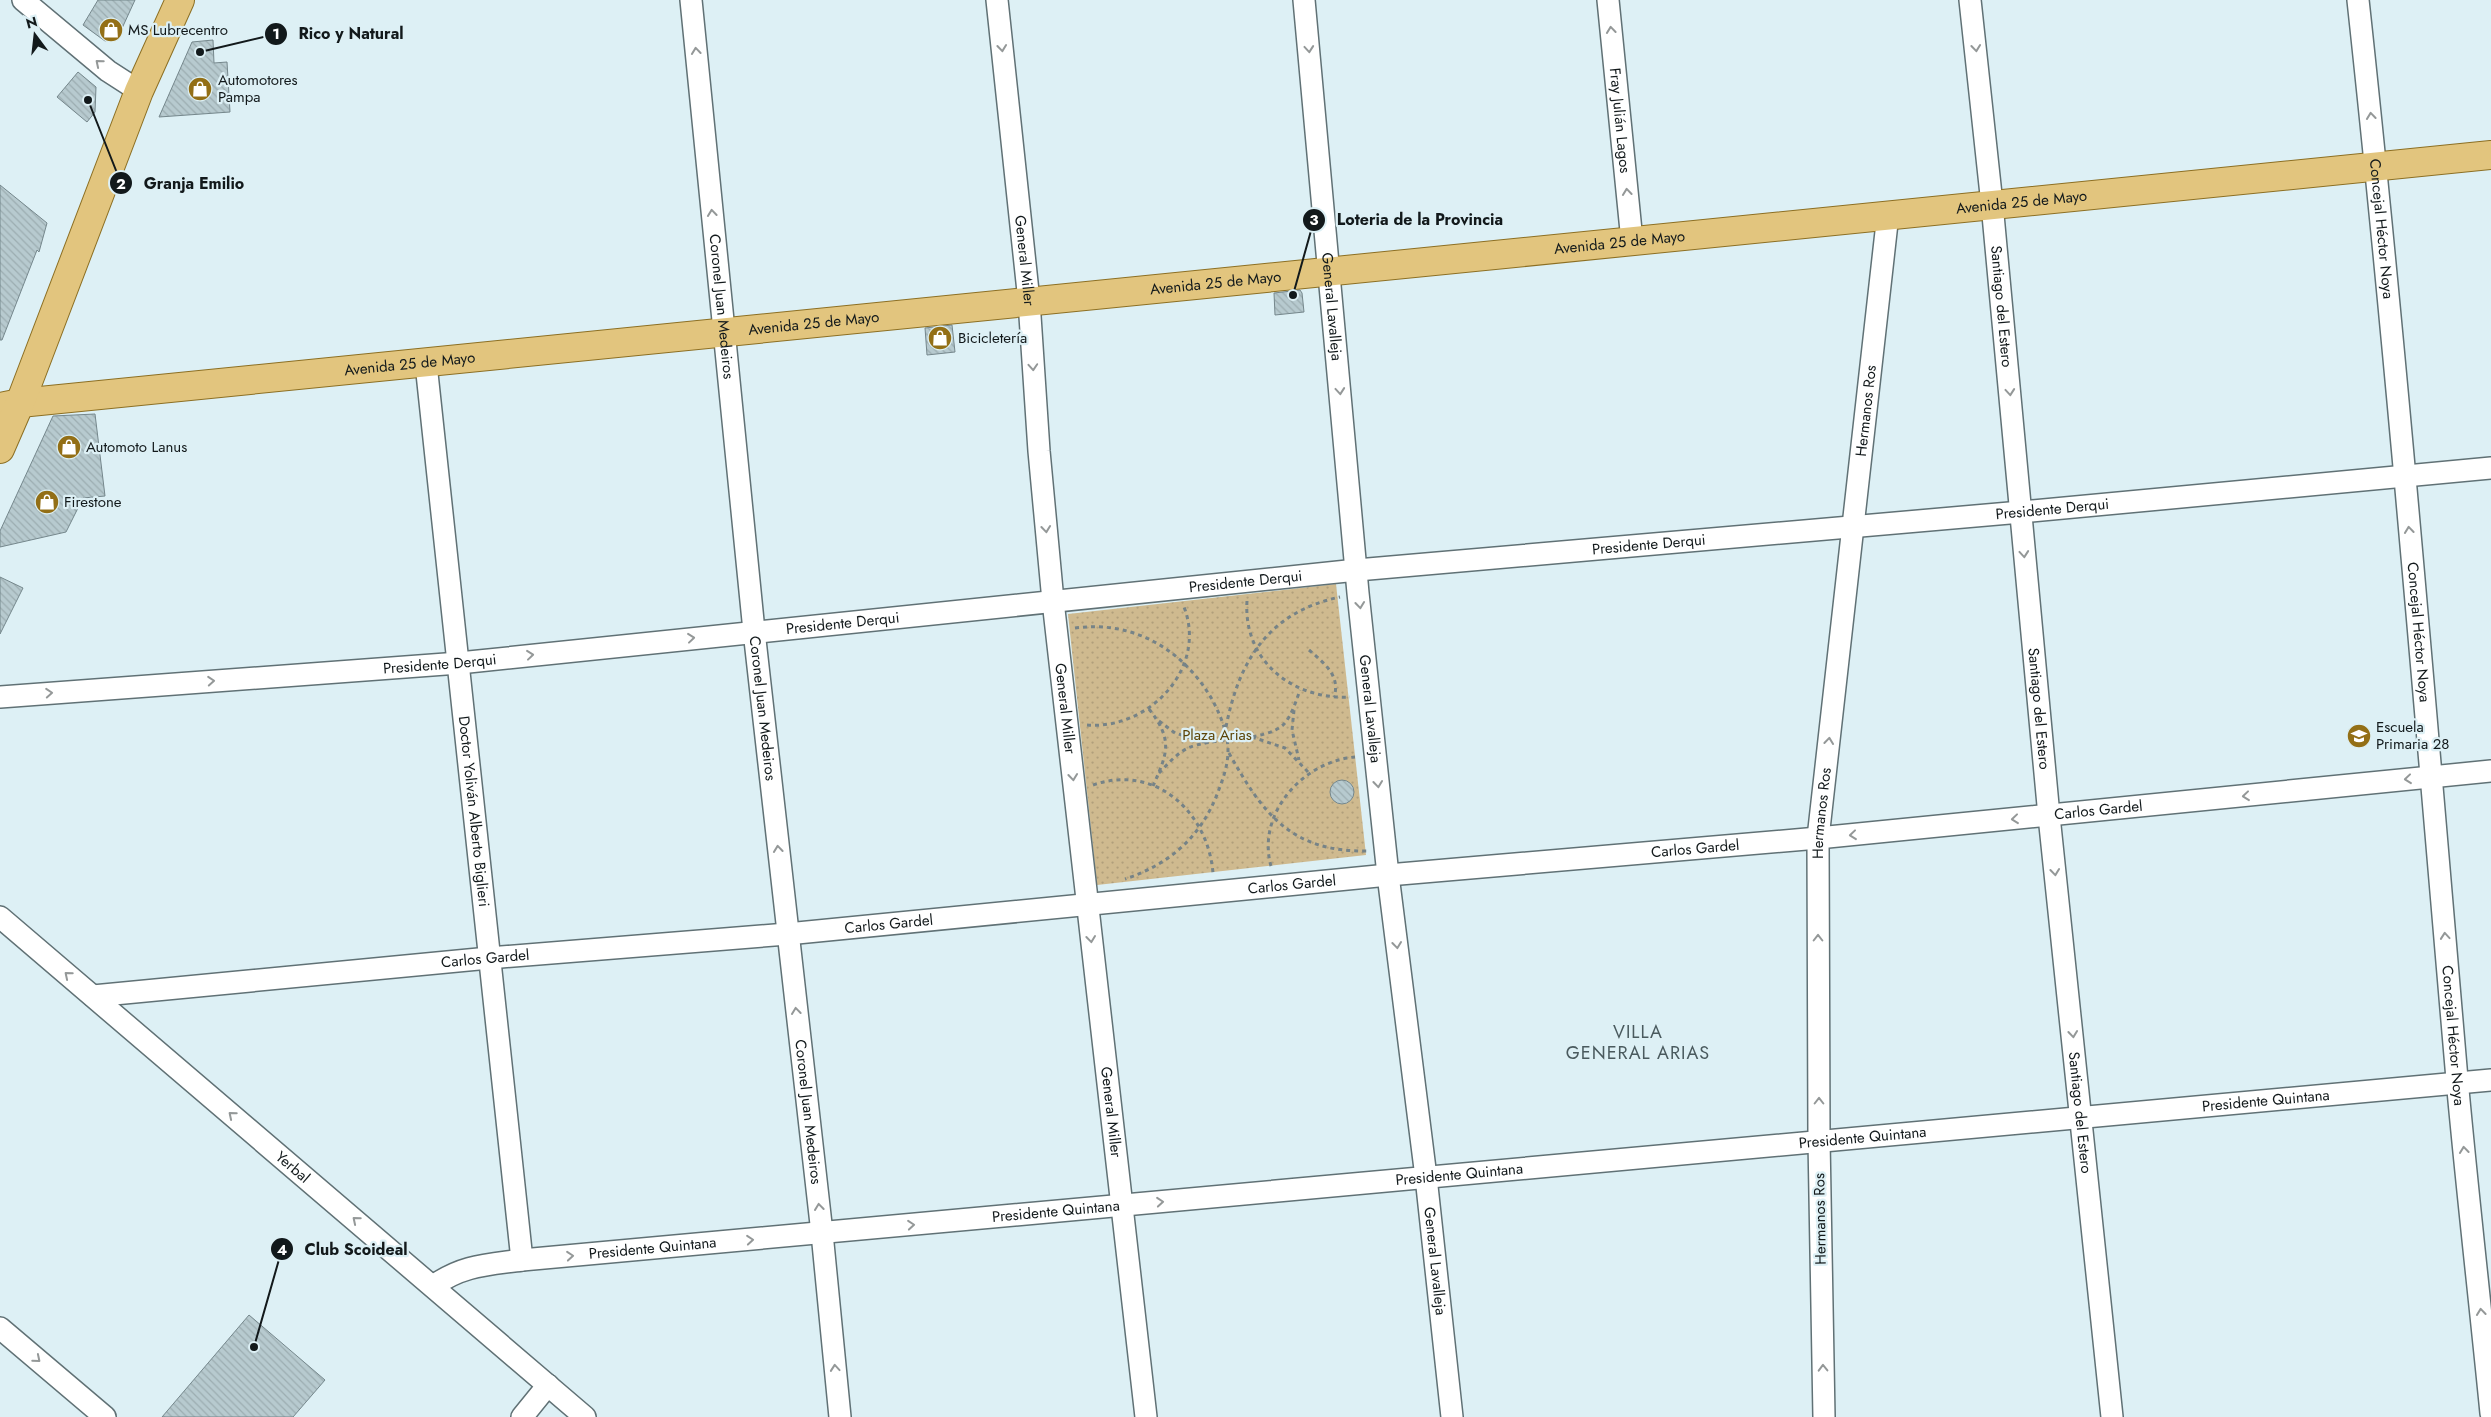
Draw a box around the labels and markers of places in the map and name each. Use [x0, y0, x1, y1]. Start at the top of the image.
shop icon: MS Lubrecentro [98, 17, 124, 43]
callout: Rico y Natural [263, 18, 414, 49]
place label: MS Lubrecentro [128, 19, 228, 41]
place label: Automotores Pampa [218, 69, 298, 108]
shop icon: Automotores Pampa [187, 76, 213, 102]
callout: Granja Emilio [109, 168, 254, 199]
callout: Loteria de la Provincia [1302, 204, 1513, 235]
shop icon: Bicicletería [927, 325, 953, 351]
place label: Bicicletería [958, 327, 1027, 349]
shop icon: Automoto Lanus [56, 434, 82, 460]
place label: Automoto Lanus [86, 436, 187, 458]
shop icon: Firestone [34, 489, 60, 515]
place label: Firestone [64, 491, 122, 513]
place label: Escuela Primaria 28 [2376, 716, 2449, 755]
school or university icon: Escuela Primaria 28 [2346, 723, 2372, 749]
callout: Club Scoideal [269, 1234, 418, 1265]

